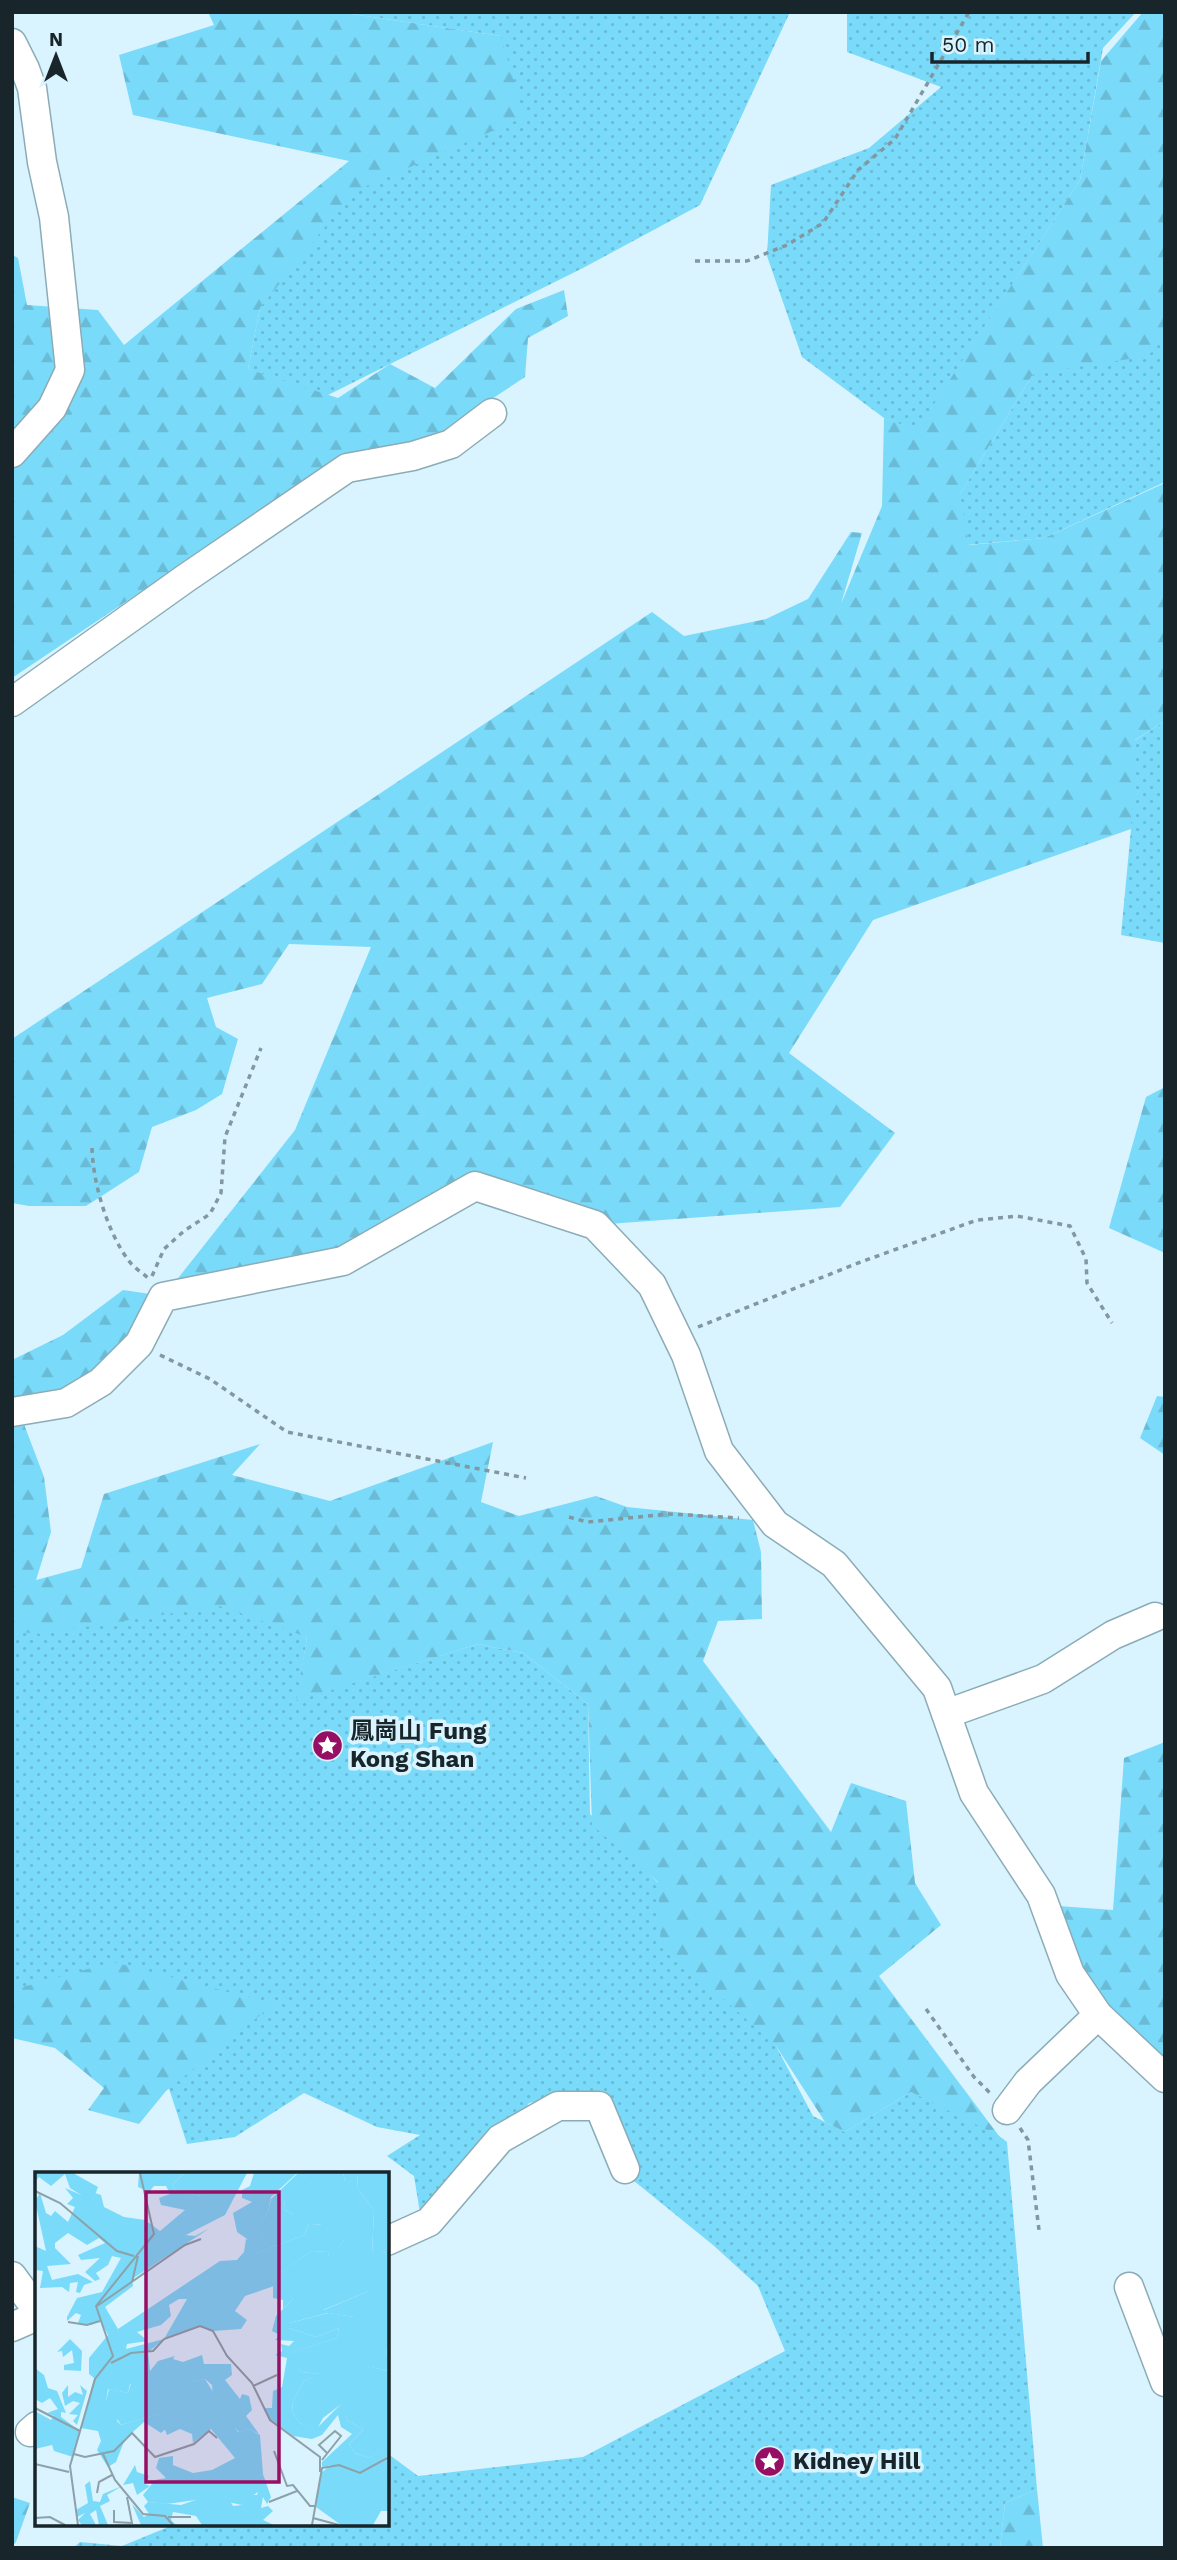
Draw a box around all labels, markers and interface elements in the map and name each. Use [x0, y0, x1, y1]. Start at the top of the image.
north arrow [21, 21, 91, 91]
scale bar [932, 21, 1088, 65]
text: N [49, 28, 63, 51]
text: 50 m [942, 32, 994, 57]
place label: 鳳崗山 Fung Kong Shan [350, 1717, 487, 1773]
place icon: 鳳崗山 Fung Kong Shan [310, 1728, 344, 1762]
inset map [35, 2172, 388, 2525]
place icon: Kidney Hill [753, 2444, 787, 2478]
place label: Kidney Hill [793, 2447, 921, 2475]

